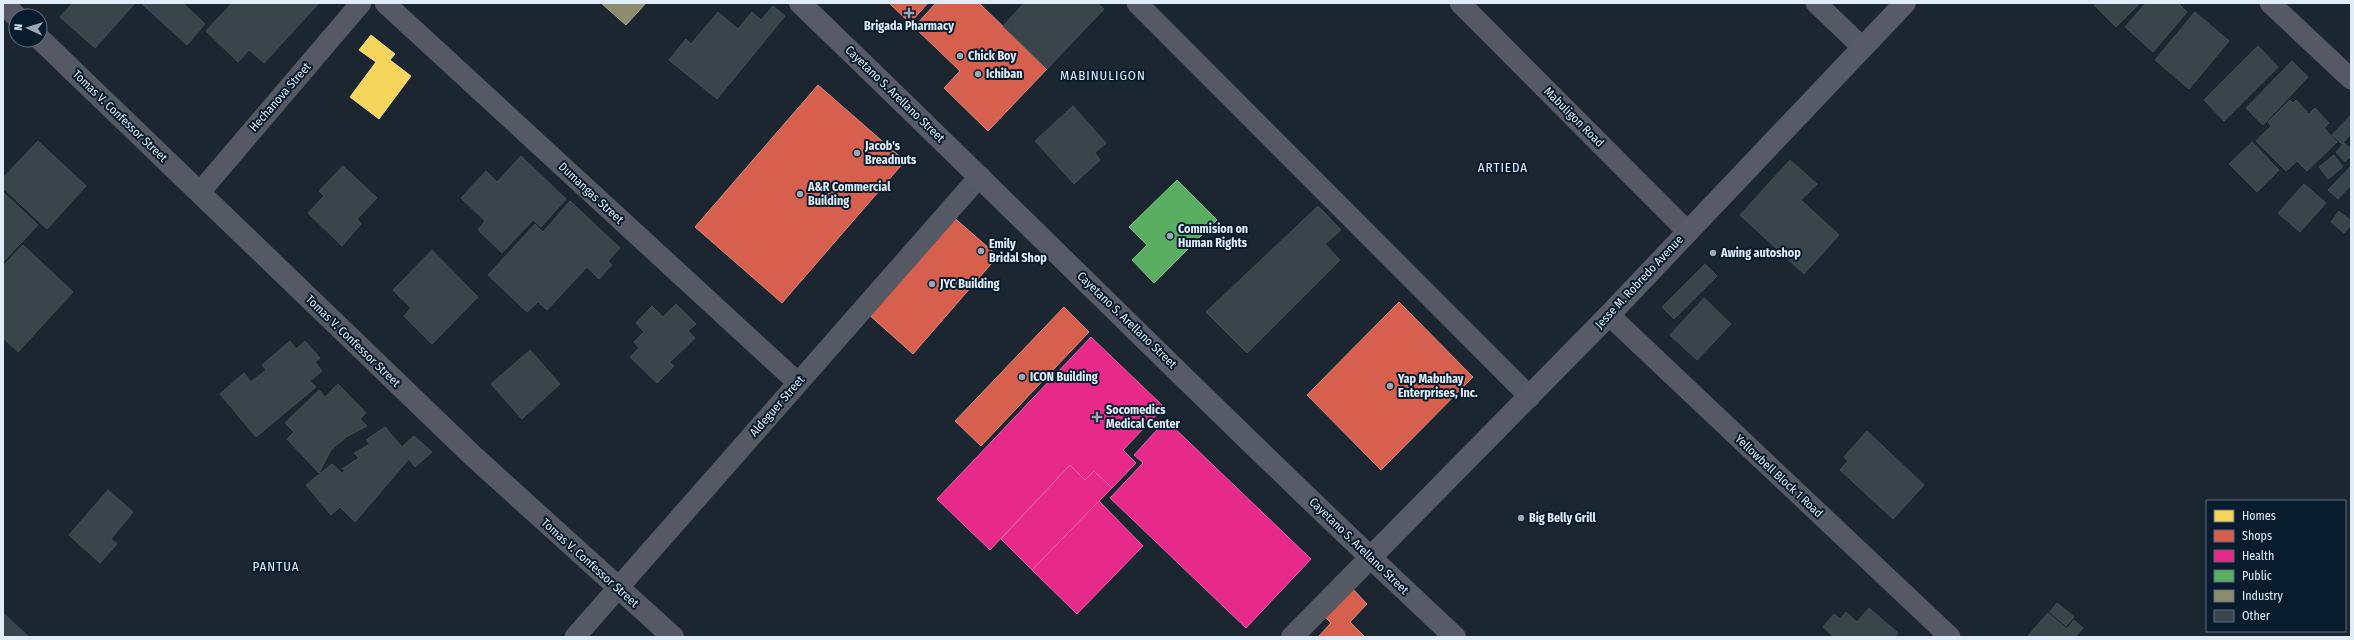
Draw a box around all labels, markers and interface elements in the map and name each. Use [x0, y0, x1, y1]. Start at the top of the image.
north arrow [8, 8, 48, 48]
marker: Brigada Pharmacy [904, 8, 914, 18]
place label: Brigada Pharmacy [864, 19, 954, 33]
text: N [12, 24, 25, 31]
street label: Cayetano S. Arellano Street [842, 43, 948, 145]
place label: Chick Boy [968, 49, 1016, 63]
marker: Chick Boy [955, 51, 965, 61]
street label: Hechanova Street [246, 60, 314, 134]
street label: Tomas V. Confessor Street [70, 67, 170, 165]
place label: Ichiban [986, 67, 1023, 81]
district label: MABINULIGON [1060, 68, 1146, 83]
marker: Ichiban [973, 69, 983, 79]
street label: Mabuligon Road [1541, 84, 1607, 150]
place label: Jacob's Breadnuts [864, 139, 917, 167]
marker: Jacob's Breadnuts [852, 148, 862, 158]
street label: Dumangas Street [556, 159, 626, 227]
district label: ARTIEDA [1478, 160, 1528, 175]
place label: A&R Commercial Building [807, 180, 891, 208]
marker: A&R Commercial Building [795, 189, 805, 199]
place label: Commision on Human Rights [1178, 222, 1248, 250]
marker: Commision on Human Rights [1165, 231, 1175, 241]
street label: Jesse M. Robredo Avenue [1592, 232, 1686, 332]
place label: Emily Bridal Shop [989, 237, 1047, 265]
marker: Emily Bridal Shop [976, 246, 986, 256]
place label: Awing autoshop [1720, 246, 1801, 260]
marker: Awing autoshop [1708, 248, 1718, 258]
street label: Cayetano S. Arellano Street [1074, 269, 1180, 371]
place label: JYC Building [939, 277, 1000, 291]
marker: JYC Building [927, 279, 937, 289]
street label: Tomas V. Confessor Street [303, 292, 403, 390]
place label: ICON Building [1030, 370, 1098, 384]
marker: ICON Building [1017, 372, 1027, 382]
place label: Yap Mabuhay Enterprises, Inc. [1397, 372, 1478, 400]
street label: Aldeguer Street [747, 373, 807, 439]
marker: Yap Mabuhay Enterprises, Inc. [1385, 381, 1395, 391]
place label: Socomedics Medical Center [1106, 403, 1181, 431]
marker: Socomedics Medical Center [1091, 411, 1103, 423]
street label: Yellowbell Block 1 Road [1732, 432, 1826, 520]
street label: Cayetano S. Arellano Street [1306, 495, 1412, 597]
legend [2206, 500, 2346, 632]
text: Homes [2242, 509, 2276, 523]
place label: Big Belly Grill [1529, 511, 1597, 525]
marker: Big Belly Grill [1516, 513, 1526, 523]
street label: Tomas V. Confessor Street [539, 516, 642, 610]
text: Shops [2242, 529, 2272, 543]
text: Health [2242, 549, 2274, 563]
district label: PANTUA [252, 559, 300, 574]
text: Public [2242, 569, 2272, 583]
text: Industry [2242, 589, 2283, 603]
text: Other [2242, 609, 2271, 623]

